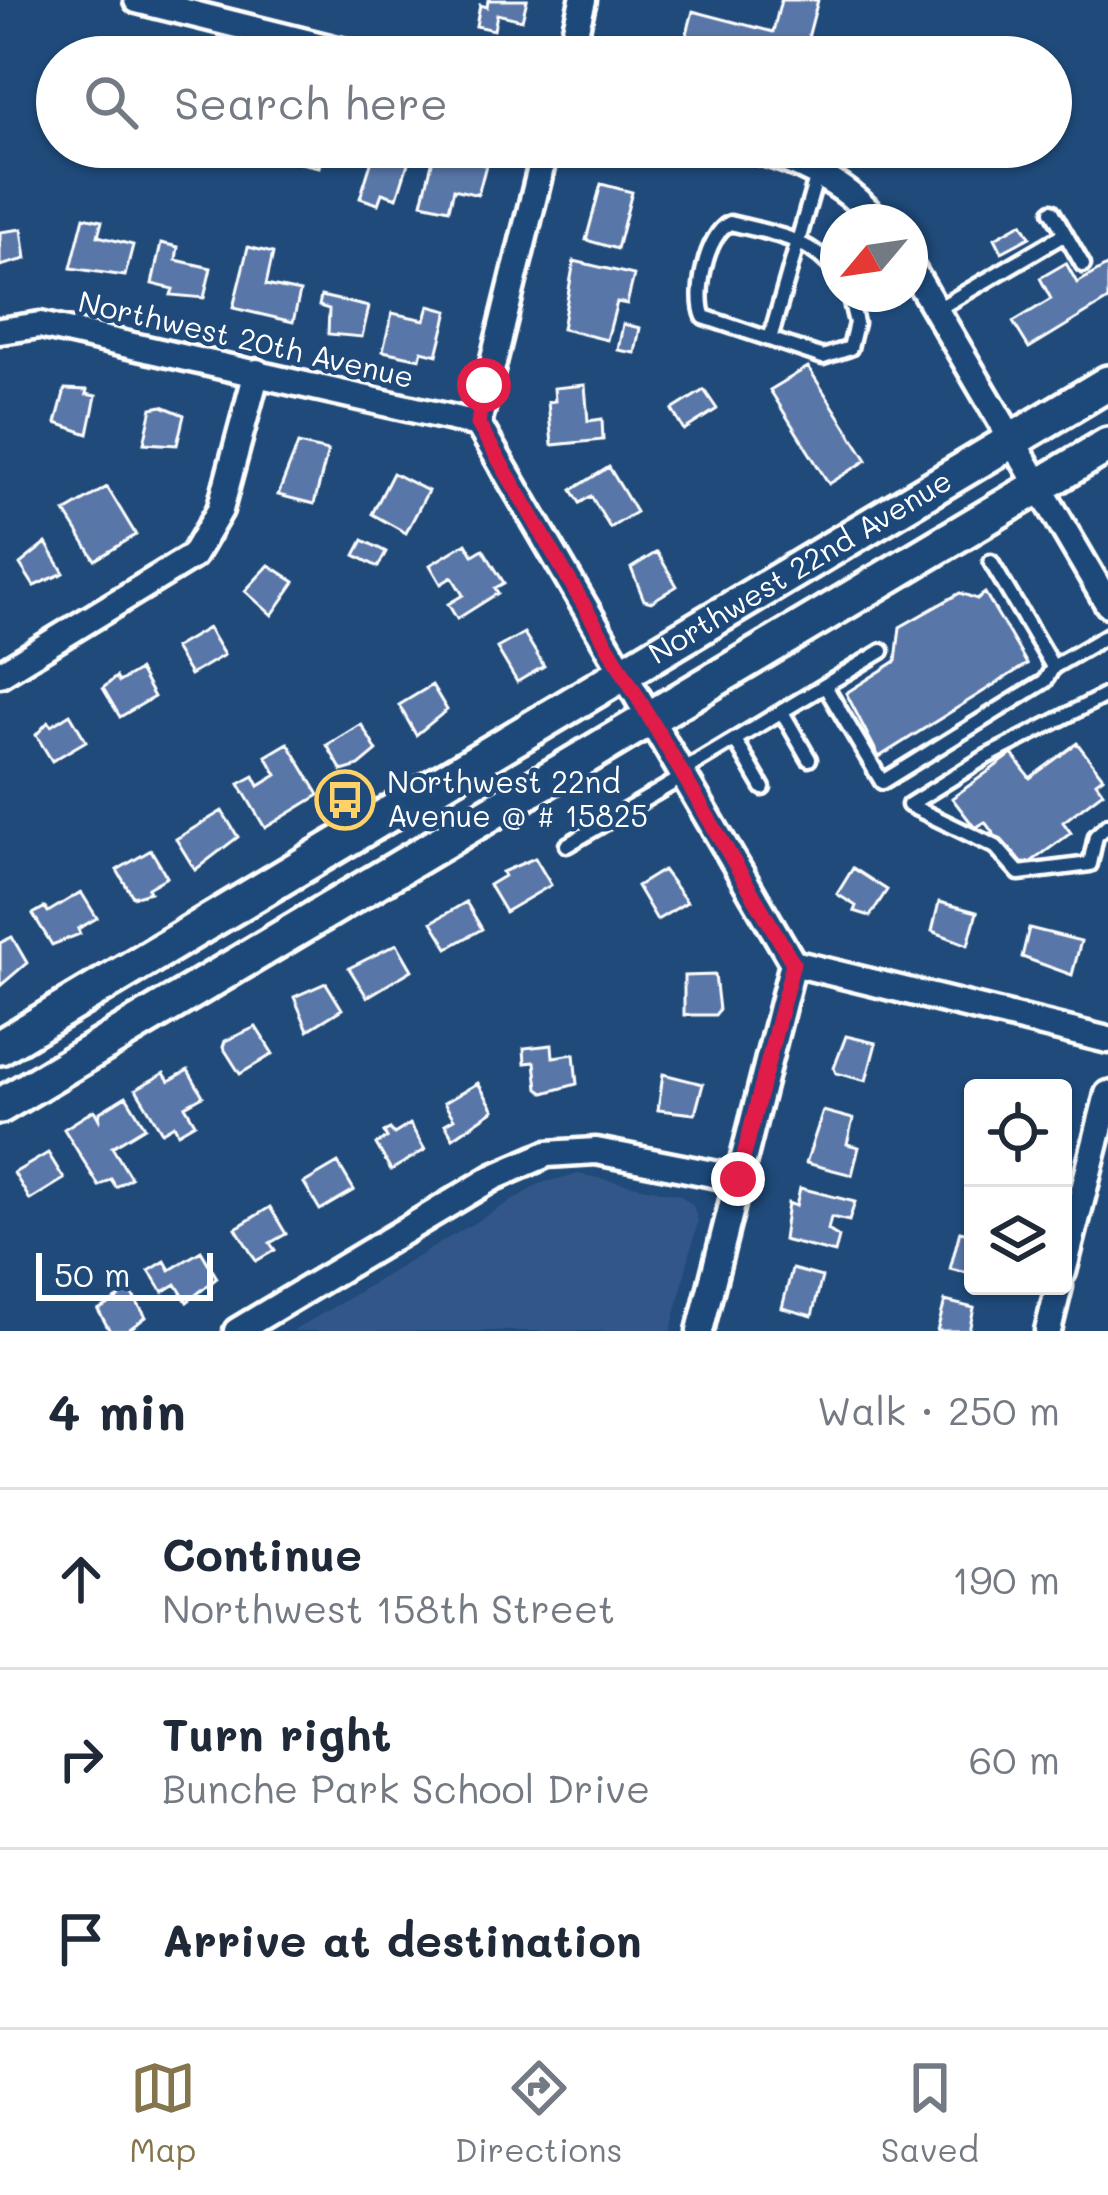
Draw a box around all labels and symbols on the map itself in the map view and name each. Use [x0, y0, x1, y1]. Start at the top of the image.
north arrow [820, 204, 928, 312]
street label: Northwest 20th Avenue [75, 280, 418, 396]
route start [457, 358, 511, 412]
street label: Northwest 22nd Avenue [640, 459, 958, 672]
place label: Northwest 22nd Avenue @ # 15825 [387, 761, 648, 835]
bus stop icon: Northwest 22nd Avenue @ # 15825 [314, 769, 376, 831]
route end [711, 1152, 765, 1206]
scale bar [36, 1247, 213, 1300]

